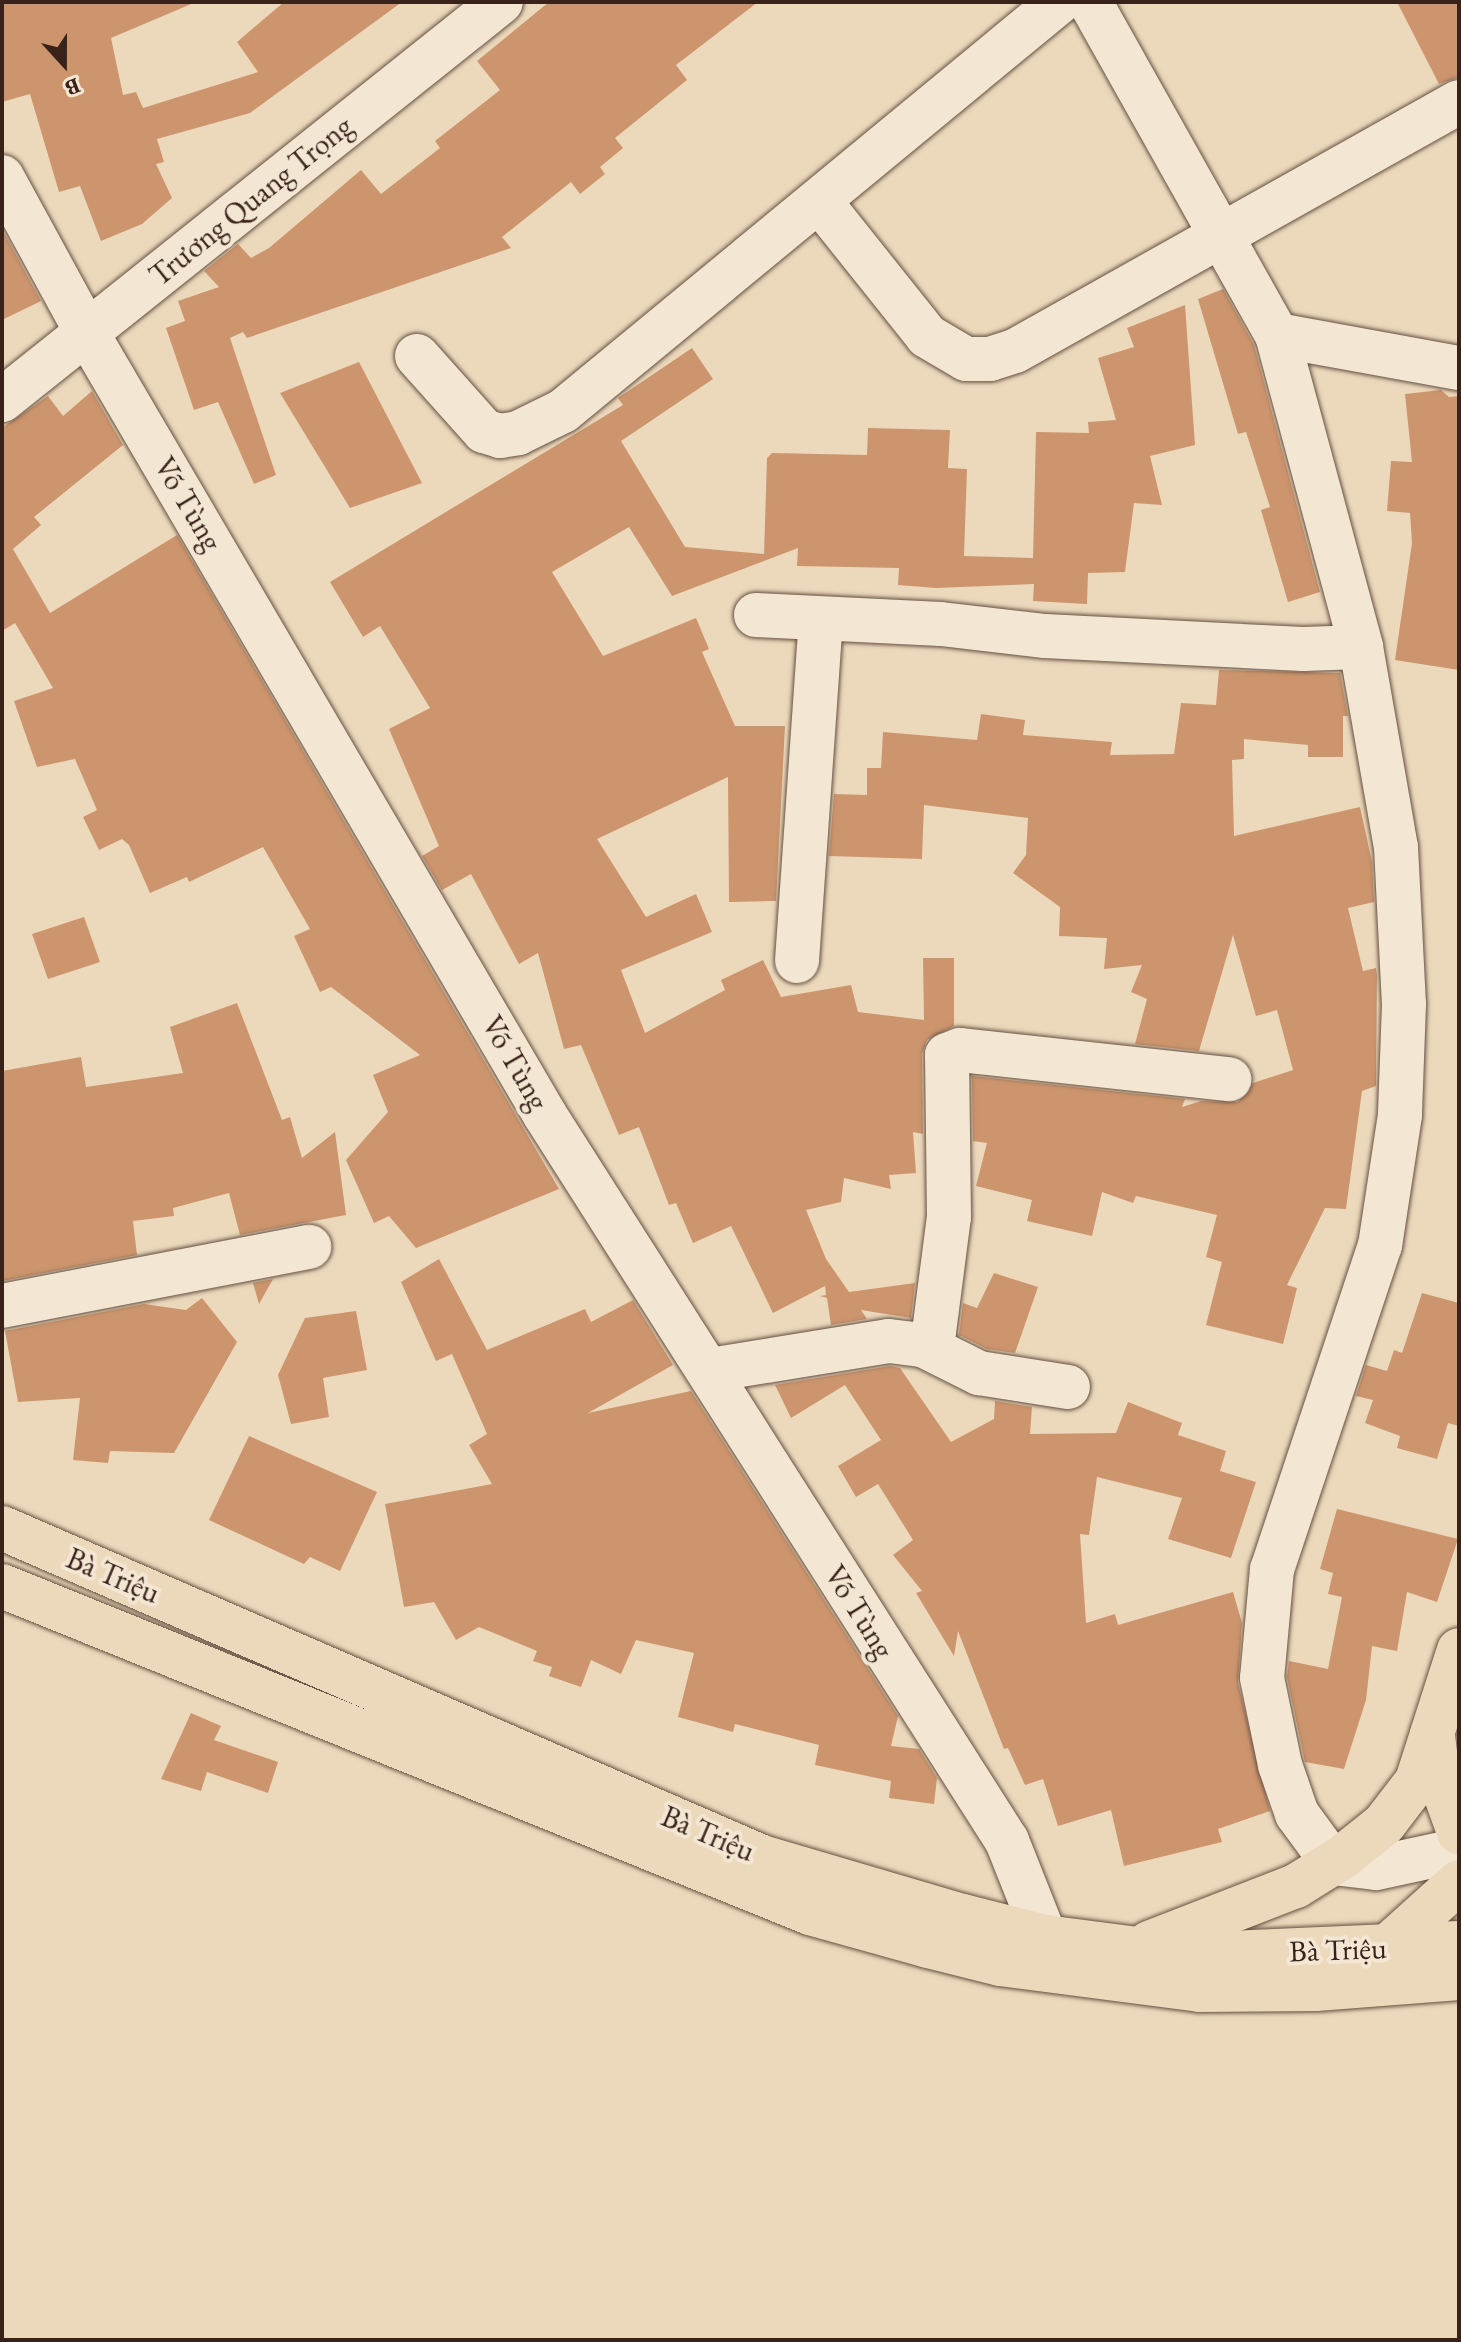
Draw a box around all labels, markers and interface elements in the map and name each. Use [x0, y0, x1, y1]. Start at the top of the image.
north arrow [24, 24, 104, 104]
text: B [61, 71, 84, 103]
street label: Trương Quang Trọng [142, 108, 360, 294]
street label: Võ Tùng [146, 451, 230, 557]
street label: Võ Tùng [474, 1009, 556, 1117]
street label: Bà Triệu [61, 1540, 165, 1612]
street label: Võ Tùng [816, 1559, 902, 1665]
street label: Bà Triệu [656, 1798, 760, 1870]
street label: Bà Triệu [1289, 1930, 1387, 1970]

